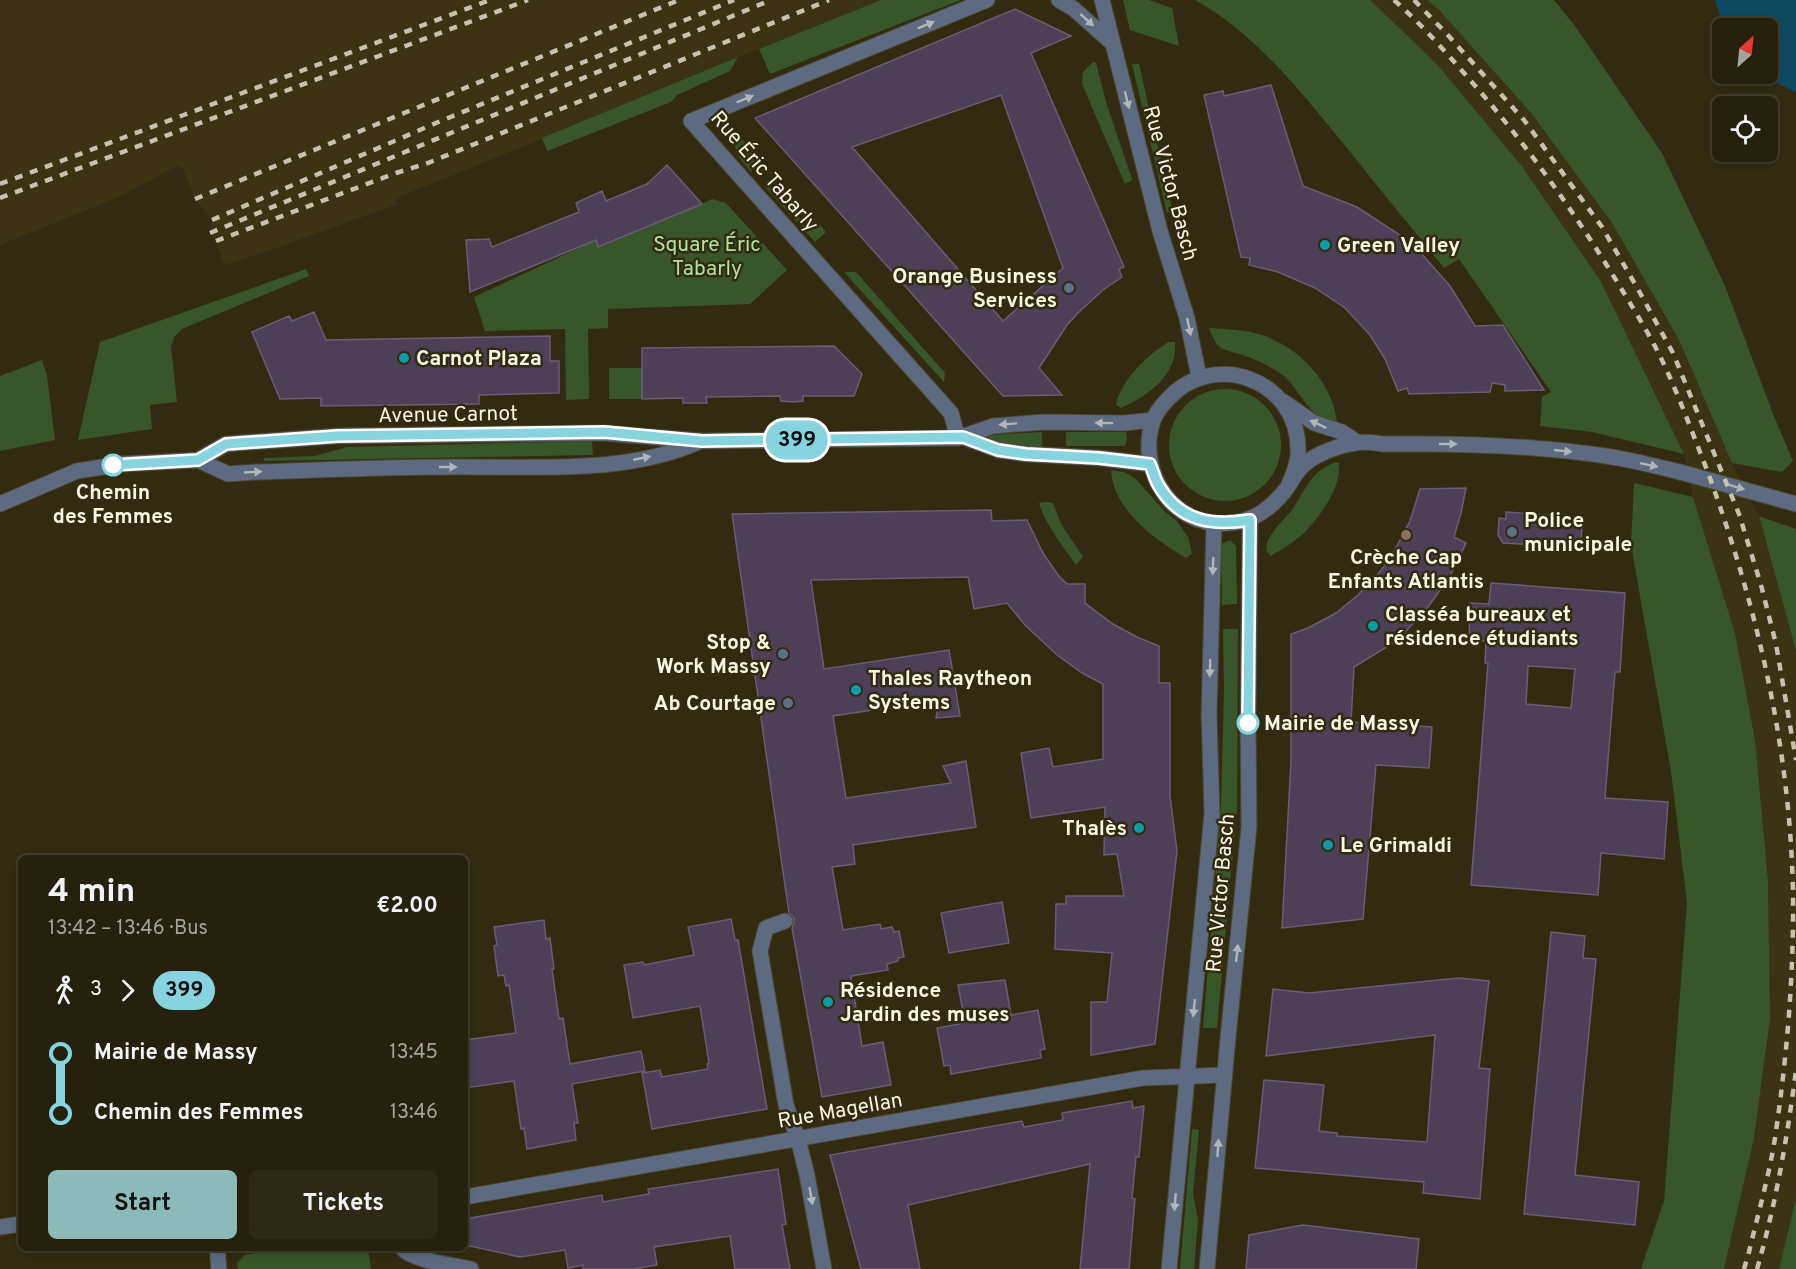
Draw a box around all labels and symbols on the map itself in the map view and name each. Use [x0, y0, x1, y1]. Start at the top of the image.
one-way arrow [1079, 13, 1094, 27]
north arrow [1712, 18, 1778, 84]
one-way arrow [917, 20, 935, 30]
one-way arrow [1122, 91, 1132, 109]
one-way arrow [736, 94, 754, 103]
street label: Rue Victor Basch [1136, 103, 1203, 264]
street label: Rue Éric Tabarly [704, 105, 825, 238]
park label: Square Éric Tabarly [653, 231, 761, 283]
place label: Green Valley [1337, 233, 1460, 260]
marker: Green Valley [1318, 238, 1332, 252]
place label: Orange Business Services [892, 264, 1057, 315]
marker: Orange Business Services [1062, 281, 1076, 295]
one-way arrow [1185, 318, 1194, 337]
place label: Carnot Plaza [416, 346, 542, 373]
marker: Carnot Plaza [397, 351, 411, 365]
street label: Avenue Carnot [378, 401, 518, 430]
one-way arrow [1094, 418, 1113, 428]
one-way arrow [1309, 419, 1326, 428]
line badge: 399 [762, 420, 832, 460]
one-way arrow [998, 420, 1017, 429]
one-way arrow [1439, 439, 1458, 449]
one-way arrow [1553, 446, 1572, 456]
one-way arrow [633, 453, 652, 462]
marker: Chemin des Femmes [102, 454, 124, 476]
one-way arrow [1640, 461, 1659, 470]
one-way arrow [439, 462, 458, 472]
one-way arrow [244, 467, 263, 477]
place label: Chemin des Femmes [53, 480, 173, 531]
one-way arrow [1727, 483, 1745, 492]
place label: Police municipale [1524, 508, 1632, 559]
marker: Police municipale [1505, 525, 1519, 539]
marker: Crèche Cap Enfants Atlantis [1399, 528, 1413, 542]
place label: Crèche Cap Enfants Atlantis [1328, 545, 1484, 596]
one-way arrow [1208, 557, 1217, 576]
place label: Classéa bureaux et résidence étudiants [1385, 602, 1579, 653]
marker: Classéa bureaux et résidence étudiants [1366, 619, 1380, 633]
place label: Stop & Work Massy [656, 630, 771, 681]
marker: Stop & Work Massy [776, 647, 790, 661]
one-way arrow [1205, 658, 1214, 677]
place label: Thales Raytheon Systems [868, 666, 1032, 717]
marker: Thales Raytheon Systems [849, 683, 863, 697]
place label: Ab Courtage [653, 691, 776, 718]
marker: Ab Courtage [781, 696, 795, 710]
place label: Mairie de Massy [1264, 711, 1420, 738]
marker: Mairie de Massy [1237, 712, 1259, 734]
street label: Rue Victor Basch [1201, 813, 1242, 974]
place label: Thalès [1062, 816, 1127, 843]
marker: Thalès [1132, 821, 1146, 835]
place label: Le Grimaldi [1340, 833, 1452, 860]
marker: Le Grimaldi [1321, 838, 1335, 852]
one-way arrow [1232, 943, 1242, 962]
place label: Résidence Jardin des muses [840, 978, 1010, 1029]
marker: Résidence Jardin des muses [821, 995, 835, 1009]
one-way arrow [1189, 999, 1199, 1018]
street label: Rue Magellan [776, 1087, 905, 1136]
one-way arrow [1214, 1138, 1223, 1157]
one-way arrow [807, 1187, 816, 1206]
one-way arrow [1171, 1193, 1180, 1212]

